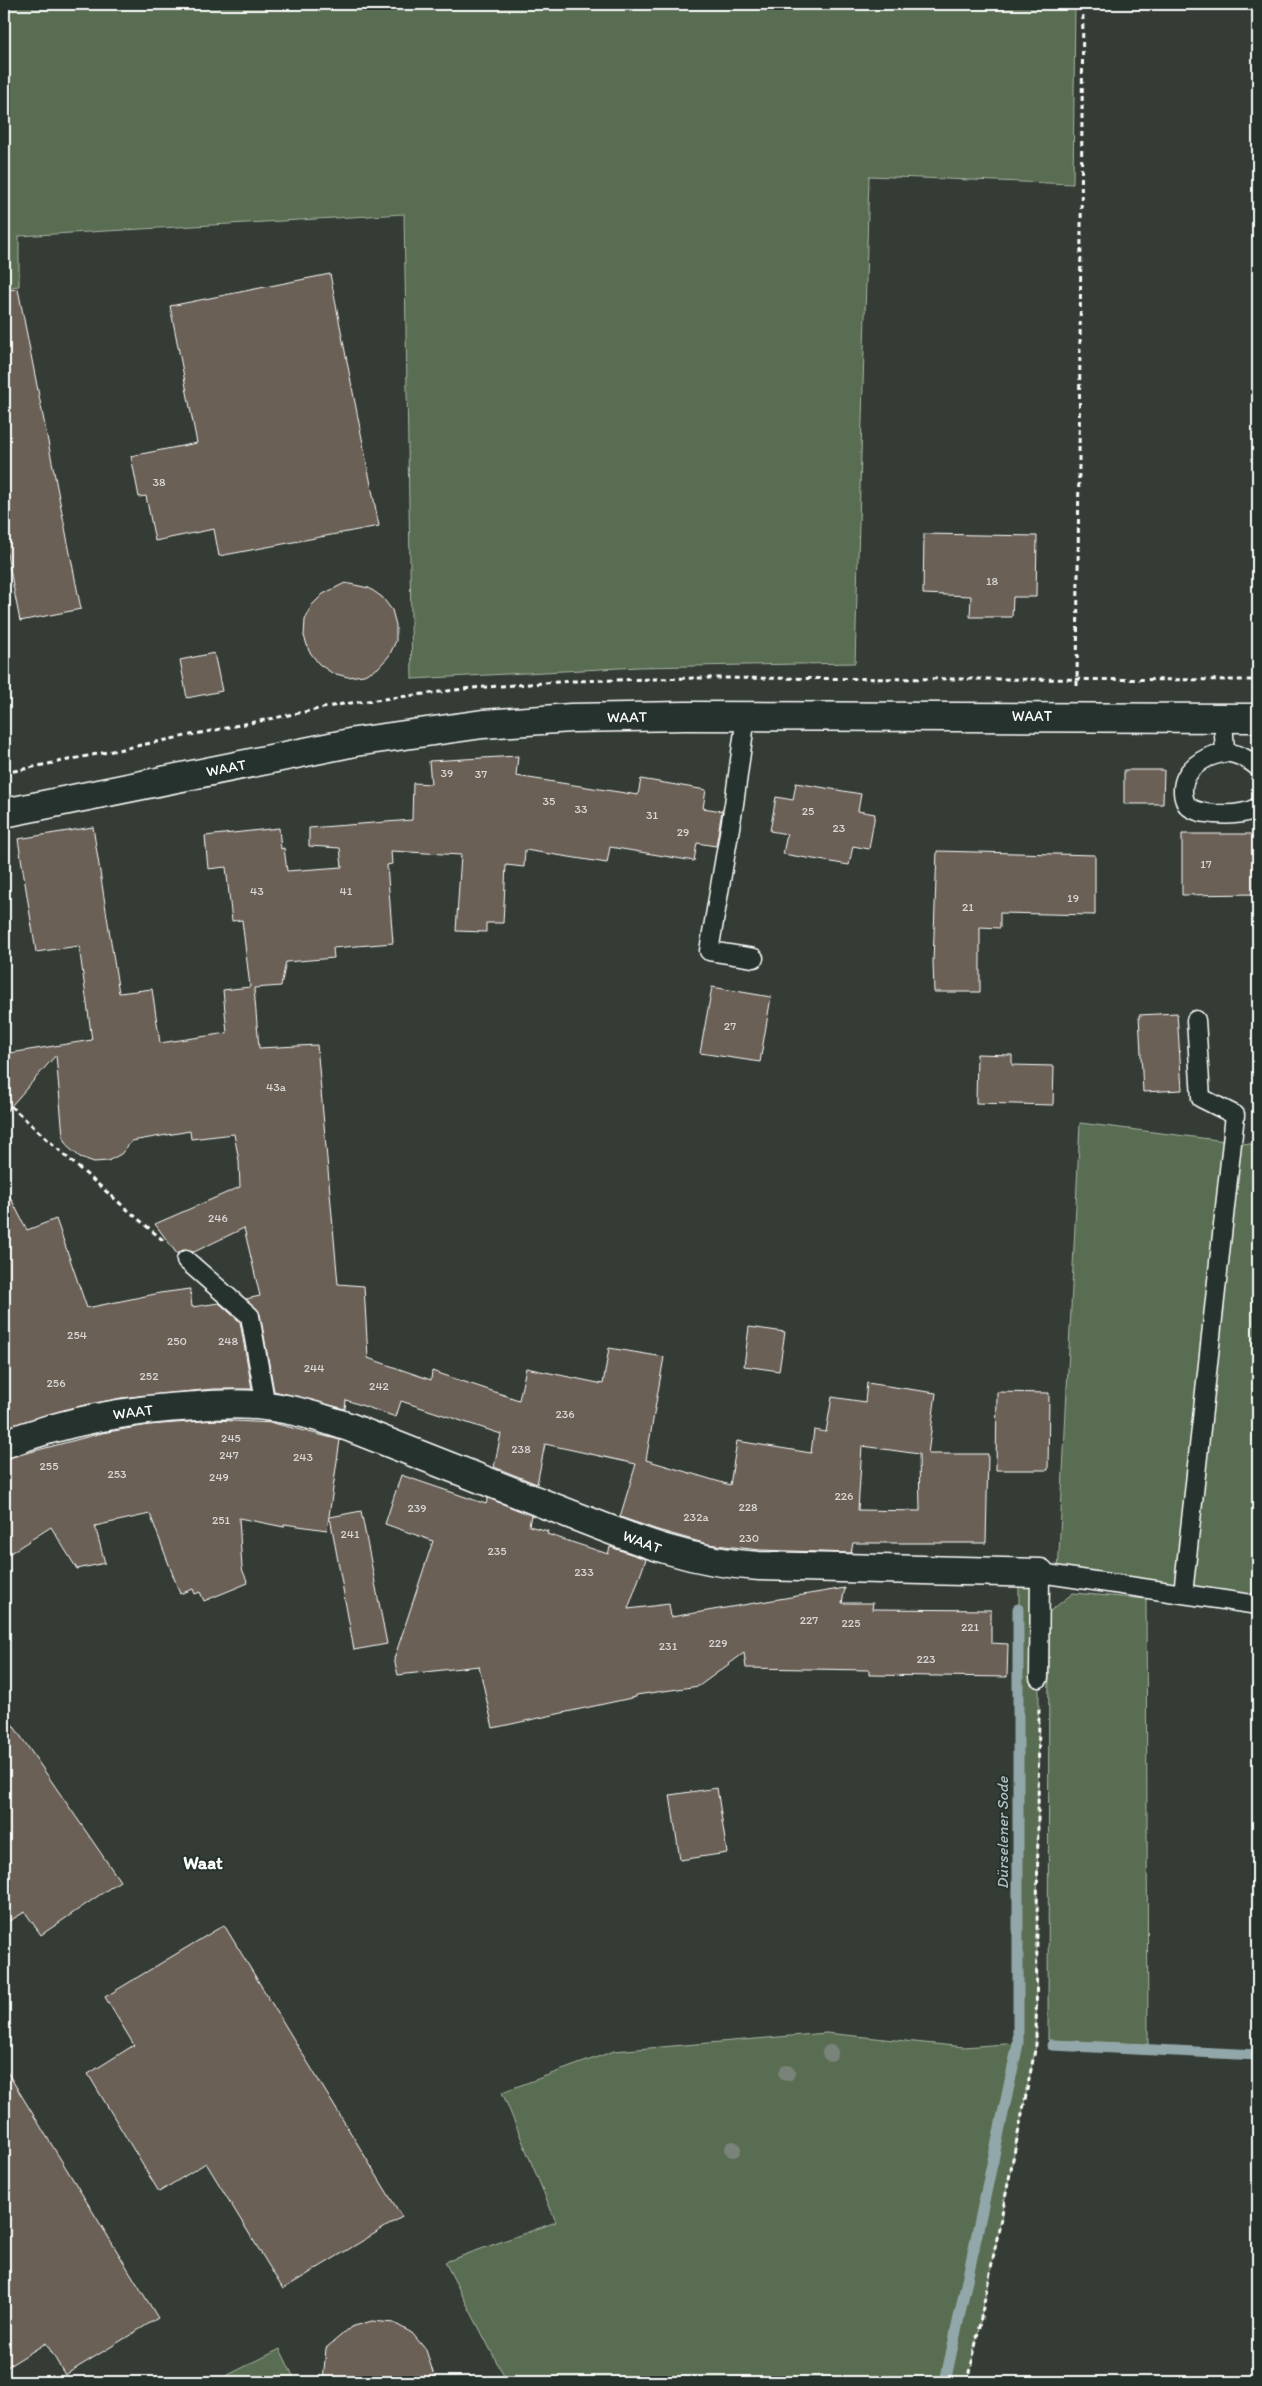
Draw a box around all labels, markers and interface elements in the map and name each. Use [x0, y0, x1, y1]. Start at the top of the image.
house number: 38 [152, 475, 166, 489]
house number: 18 [986, 574, 998, 588]
street label: WAAT [1012, 707, 1053, 725]
street label: WAAT [607, 708, 648, 726]
street label: WAAT [205, 755, 248, 781]
house number: 39 [441, 766, 453, 780]
house number: 37 [475, 767, 487, 781]
house number: 35 [543, 794, 555, 808]
house number: 33 [574, 802, 588, 816]
house number: 25 [802, 804, 814, 818]
house number: 31 [646, 808, 658, 822]
house number: 23 [833, 821, 846, 835]
house number: 29 [677, 825, 689, 839]
house number: 17 [1200, 857, 1212, 871]
house number: 43 [250, 884, 264, 898]
house number: 41 [340, 884, 353, 898]
house number: 19 [1067, 891, 1079, 905]
house number: 21 [962, 900, 974, 914]
house number: 27 [724, 1019, 736, 1033]
house number: 43a [266, 1080, 287, 1094]
house number: 246 [208, 1211, 228, 1225]
house number: 254 [67, 1328, 87, 1342]
house number: 250 [167, 1334, 187, 1348]
house number: 248 [218, 1334, 238, 1348]
house number: 244 [304, 1361, 324, 1375]
house number: 252 [140, 1369, 159, 1383]
house number: 256 [47, 1376, 65, 1390]
house number: 242 [369, 1379, 390, 1393]
street label: WAAT [112, 1401, 155, 1423]
house number: 236 [555, 1407, 575, 1421]
house number: 245 [221, 1431, 241, 1445]
house number: 238 [511, 1442, 531, 1456]
house number: 247 [219, 1448, 239, 1462]
house number: 243 [293, 1450, 313, 1464]
house number: 255 [40, 1459, 58, 1473]
house number: 253 [107, 1467, 127, 1481]
house number: 249 [209, 1470, 229, 1484]
house number: 226 [835, 1489, 853, 1503]
house number: 228 [738, 1500, 758, 1514]
house number: 239 [407, 1501, 427, 1515]
house number: 232a [683, 1510, 709, 1524]
house number: 251 [212, 1513, 231, 1527]
street label: WAAT [620, 1526, 665, 1558]
house number: 241 [340, 1527, 360, 1541]
house number: 230 [739, 1531, 759, 1545]
house number: 235 [487, 1544, 507, 1558]
house number: 233 [574, 1565, 594, 1579]
house number: 227 [800, 1613, 818, 1627]
house number: 225 [842, 1616, 860, 1630]
house number: 221 [961, 1620, 980, 1634]
house number: 229 [709, 1636, 727, 1650]
house number: 231 [659, 1639, 678, 1653]
house number: 223 [916, 1652, 936, 1666]
water label: Dürselener Sode [993, 1775, 1012, 1889]
district label: Waat [183, 1852, 223, 1874]

